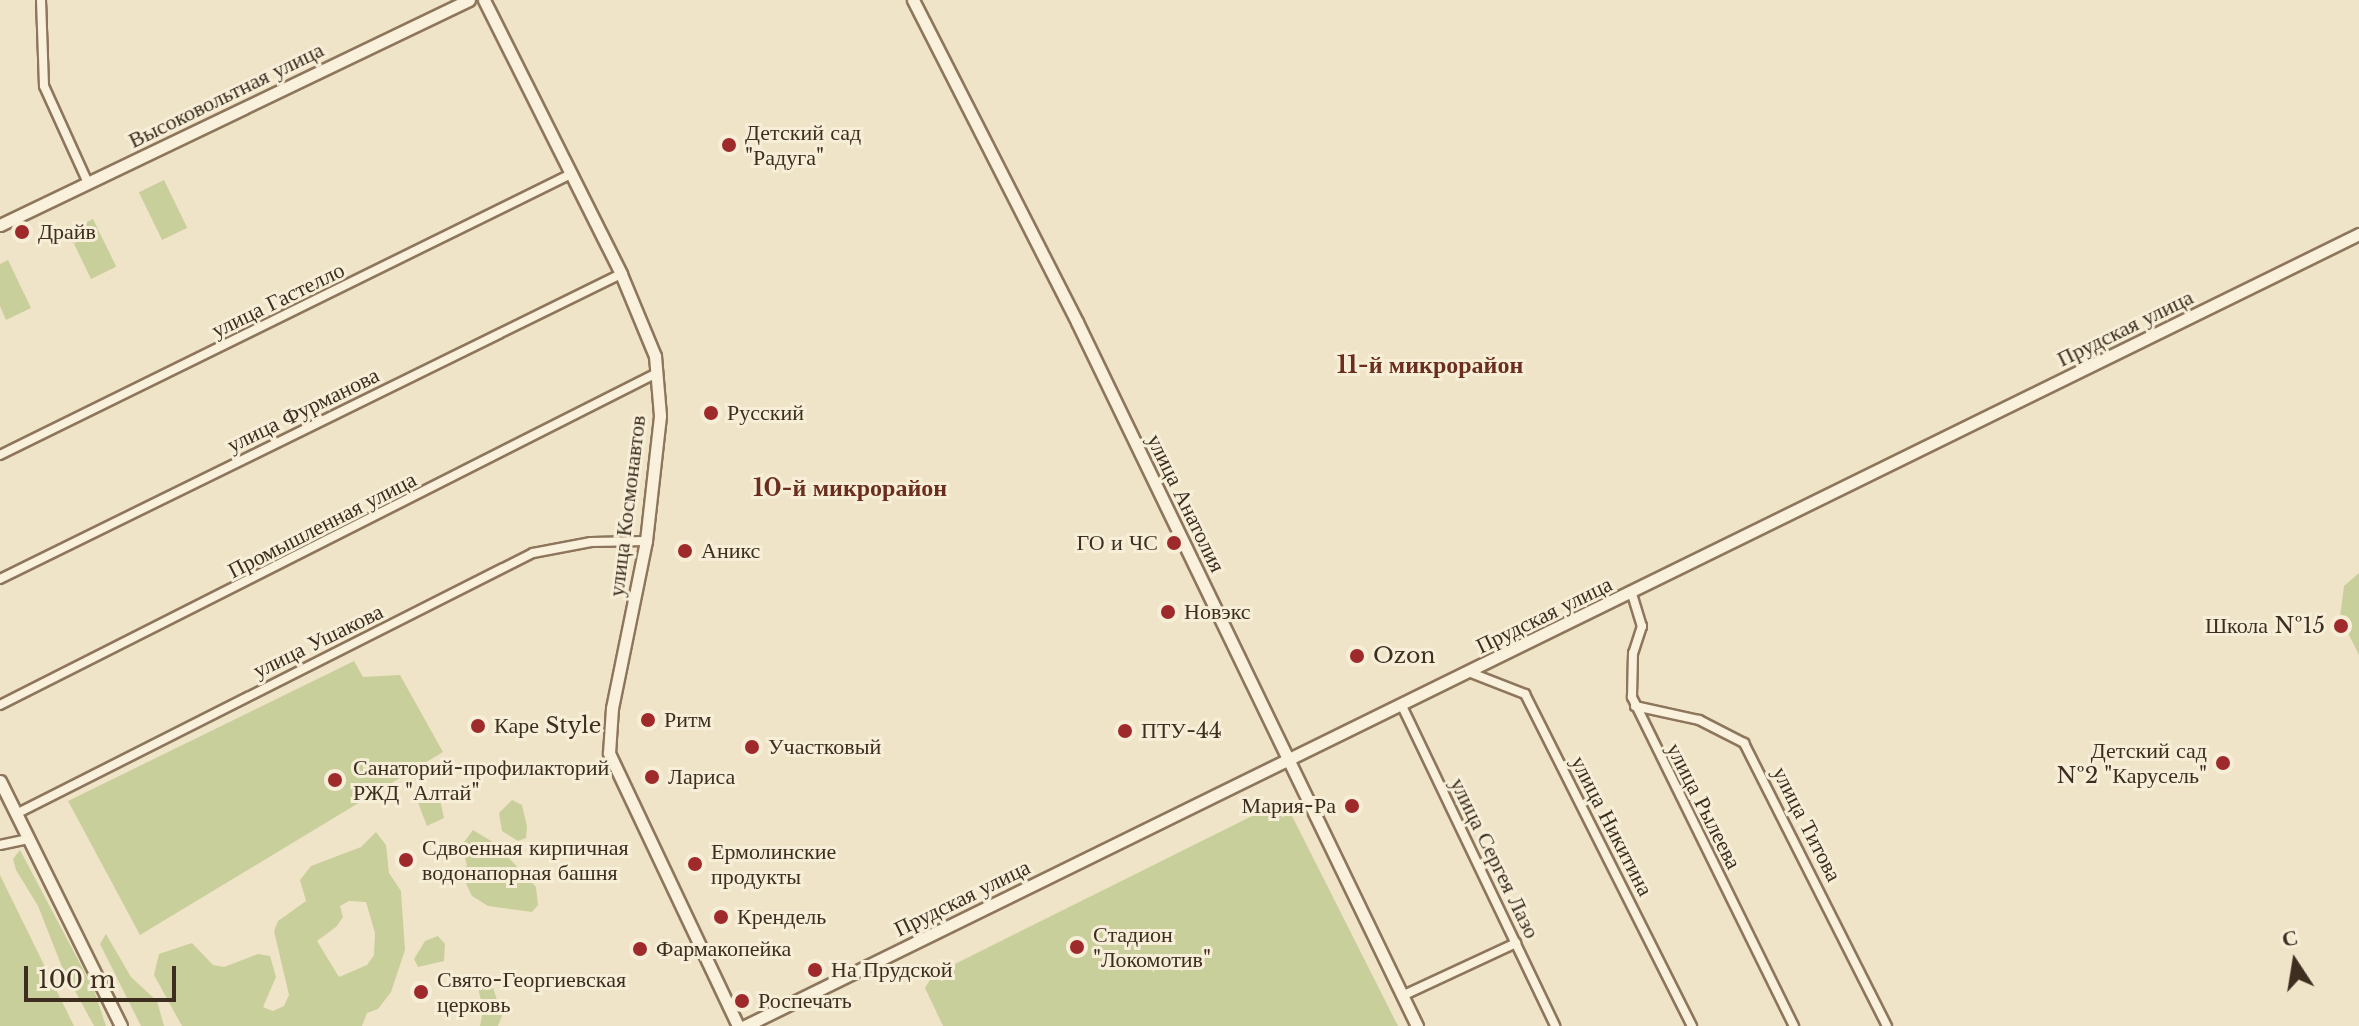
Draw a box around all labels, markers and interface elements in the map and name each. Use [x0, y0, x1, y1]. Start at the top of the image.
street label: Высоковольтная улица [124, 36, 328, 154]
place label: Детский сад "Радуга" [745, 119, 861, 170]
marker: Детский сад "Радуга" [720, 136, 738, 154]
place label: Драйв [38, 219, 96, 245]
marker: Драйв [13, 223, 31, 241]
street label: улица Гастелло [207, 256, 349, 344]
street label: Прудская улица [2053, 284, 2197, 372]
district label: 11-й микрорайон [1337, 351, 1523, 379]
street label: улица Фурманова [223, 362, 383, 458]
place label: Русский [727, 400, 804, 426]
marker: Русский [702, 404, 720, 422]
street label: улица Космонавтов [603, 414, 651, 598]
street label: улица Анатолия [1141, 430, 1231, 576]
street label: Промышленная улица [223, 466, 421, 584]
district label: 10-й микрорайон [753, 474, 947, 502]
place label: ГО и ЧС [1077, 530, 1158, 556]
marker: ГО и ЧС [1165, 534, 1183, 552]
place label: Аникс [701, 538, 760, 564]
marker: Аникс [676, 542, 694, 560]
street label: Прудская улица [1472, 571, 1616, 659]
street label: улица Ушакова [249, 598, 387, 684]
place label: Новэкс [1184, 599, 1251, 625]
marker: Новэкс [1159, 603, 1177, 621]
place label: Школа №15 [2205, 613, 2325, 639]
marker: Школа №15 [2332, 617, 2350, 635]
place label: Ozon [1373, 643, 1435, 669]
marker: Ozon [1348, 647, 1366, 665]
place label: Ритм [664, 707, 712, 733]
marker: Ритм [639, 711, 657, 729]
place label: Каре Style [494, 713, 601, 739]
marker: Каре Style [469, 717, 487, 735]
place label: ПТУ-44 [1141, 718, 1222, 744]
marker: ПТУ-44 [1116, 722, 1134, 740]
place label: Участковый [768, 734, 881, 760]
place label: Детский сад №2 "Карусель" [2056, 737, 2207, 788]
marker: Участковый [743, 738, 761, 756]
street label: улица Рылеева [1661, 739, 1747, 873]
street label: улица Никитина [1565, 752, 1659, 900]
place label: Санаторий-профилакторий РЖД "Алтай" [353, 754, 609, 806]
marker: Детский сад №2 "Карусель" [2214, 754, 2232, 772]
street label: улица Титова [1767, 762, 1847, 886]
place label: Лариса [668, 764, 735, 790]
marker: Лариса [643, 768, 661, 786]
marker: Санаторий-профилакторий РЖД "Алтай" [324, 769, 346, 791]
street label: улица Сергея Лазо [1445, 773, 1545, 943]
place label: Мария-Ра [1242, 793, 1336, 819]
marker: Мария-Ра [1343, 797, 1361, 815]
place label: Сдвоенная кирпичная водонапорная башня [422, 834, 629, 886]
place label: Ермолинские продукты [711, 838, 836, 890]
marker: Сдвоенная кирпичная водонапорная башня [397, 851, 415, 869]
street label: Прудская улица [890, 854, 1034, 942]
marker: Ермолинские продукты [686, 855, 704, 873]
place label: Крендель [737, 904, 826, 930]
marker: Крендель [712, 908, 730, 926]
place label: Стадион "Локомотив" [1093, 921, 1211, 972]
north arrow [2255, 922, 2335, 1002]
text: С [2279, 923, 2300, 953]
place label: Фармакопейка [656, 936, 791, 962]
marker: Стадион "Локомотив" [1068, 938, 1086, 956]
marker: Фармакопейка [631, 940, 649, 958]
scale bar [28, 950, 180, 1000]
place label: На Прудской [831, 957, 952, 983]
marker: На Прудской [806, 961, 824, 979]
text: 100 m [38, 965, 116, 994]
place label: Свято-Георгиевская церковь [437, 966, 626, 1018]
marker: Свято-Георгиевская церковь [412, 983, 430, 1001]
place label: Роспечать [758, 988, 852, 1014]
marker: Роспечать [733, 992, 751, 1010]

